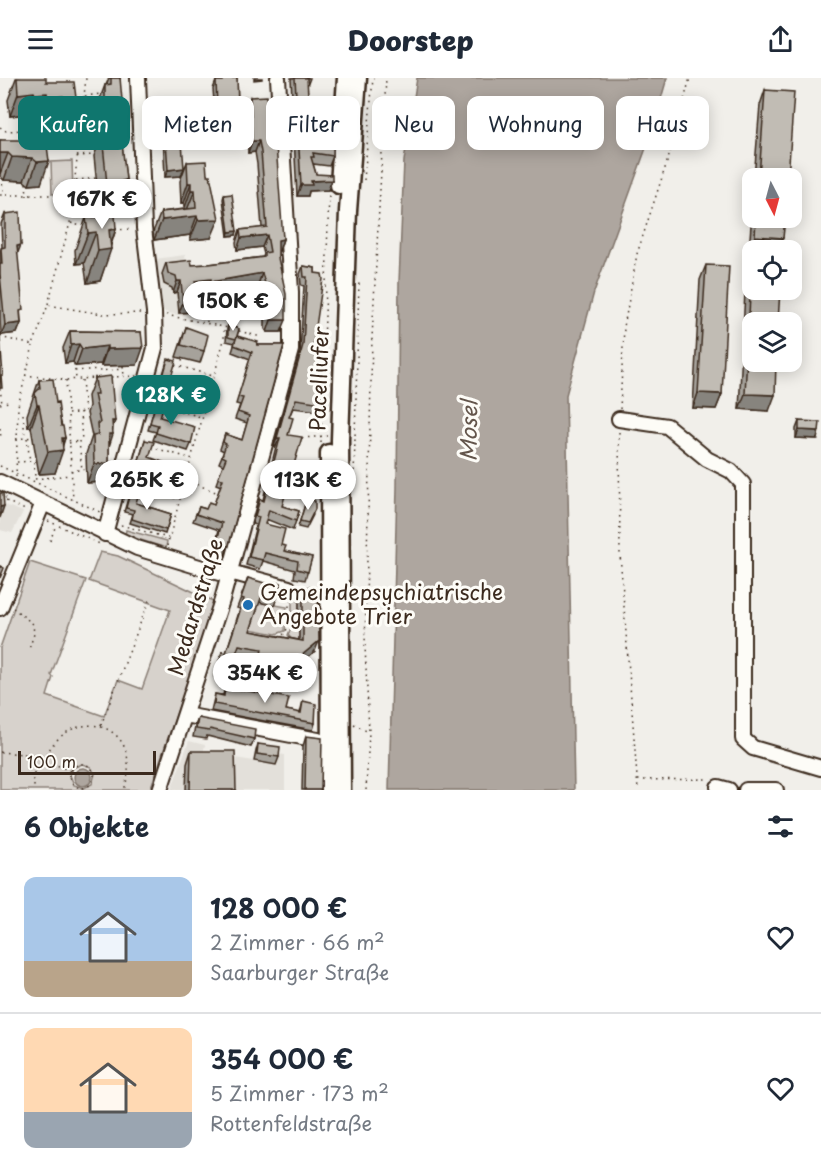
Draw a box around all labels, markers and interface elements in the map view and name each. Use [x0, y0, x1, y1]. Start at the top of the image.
text: Doorstep [347, 19, 474, 60]
icon: menu [24, 23, 57, 56]
icon: share [764, 23, 797, 56]
chip: Kaufen [18, 96, 130, 150]
chip: Mieten [142, 96, 254, 150]
chip: Filter [266, 96, 360, 150]
chip: Neu [372, 96, 455, 150]
chip: Wohnung [467, 96, 604, 150]
chip: Haus [616, 96, 709, 150]
north arrow [742, 168, 802, 228]
map controls [742, 168, 802, 372]
pin: 167K € [53, 179, 151, 230]
text: 167K € [67, 183, 137, 213]
button: locate [742, 240, 802, 300]
pin: 150K € [184, 281, 282, 332]
text: 150K € [197, 285, 269, 315]
button: layers [742, 312, 802, 372]
street label: Pacelliufer [300, 326, 336, 432]
pin: 128K € [122, 375, 220, 426]
text: 128K € [135, 379, 207, 409]
water label: Mosel [450, 397, 485, 462]
pin: 265K € [98, 460, 196, 511]
pin: 113K € [259, 460, 357, 511]
text: 265K € [109, 464, 185, 494]
text: 113K € [274, 464, 342, 494]
street label: Medardstraße [158, 534, 230, 679]
place label: Gemeindepsychiatrische Angebote Trier [260, 575, 503, 631]
marker: Gemeindepsychiatrische Angebote Trier [241, 598, 255, 612]
pin: 354K € [216, 653, 314, 704]
text: 354K € [227, 657, 303, 687]
scale bar [18, 748, 156, 776]
text: 100 m [27, 749, 76, 773]
text: 6 Objekte [24, 807, 149, 846]
icon: filters [764, 810, 797, 843]
text: 128 000 € [210, 888, 347, 927]
icon: home [72, 901, 144, 973]
icon: heart [764, 921, 797, 954]
text: 2 Zimmer · 66 m² [210, 927, 385, 957]
text: Saarburger Straße [210, 957, 389, 987]
text: 354 000 € [210, 1039, 353, 1078]
icon: home [72, 1052, 144, 1124]
icon: heart [764, 1072, 797, 1105]
text: 5 Zimmer · 173 m² [210, 1078, 389, 1108]
text: Rottenfeldstraße [210, 1108, 372, 1138]

